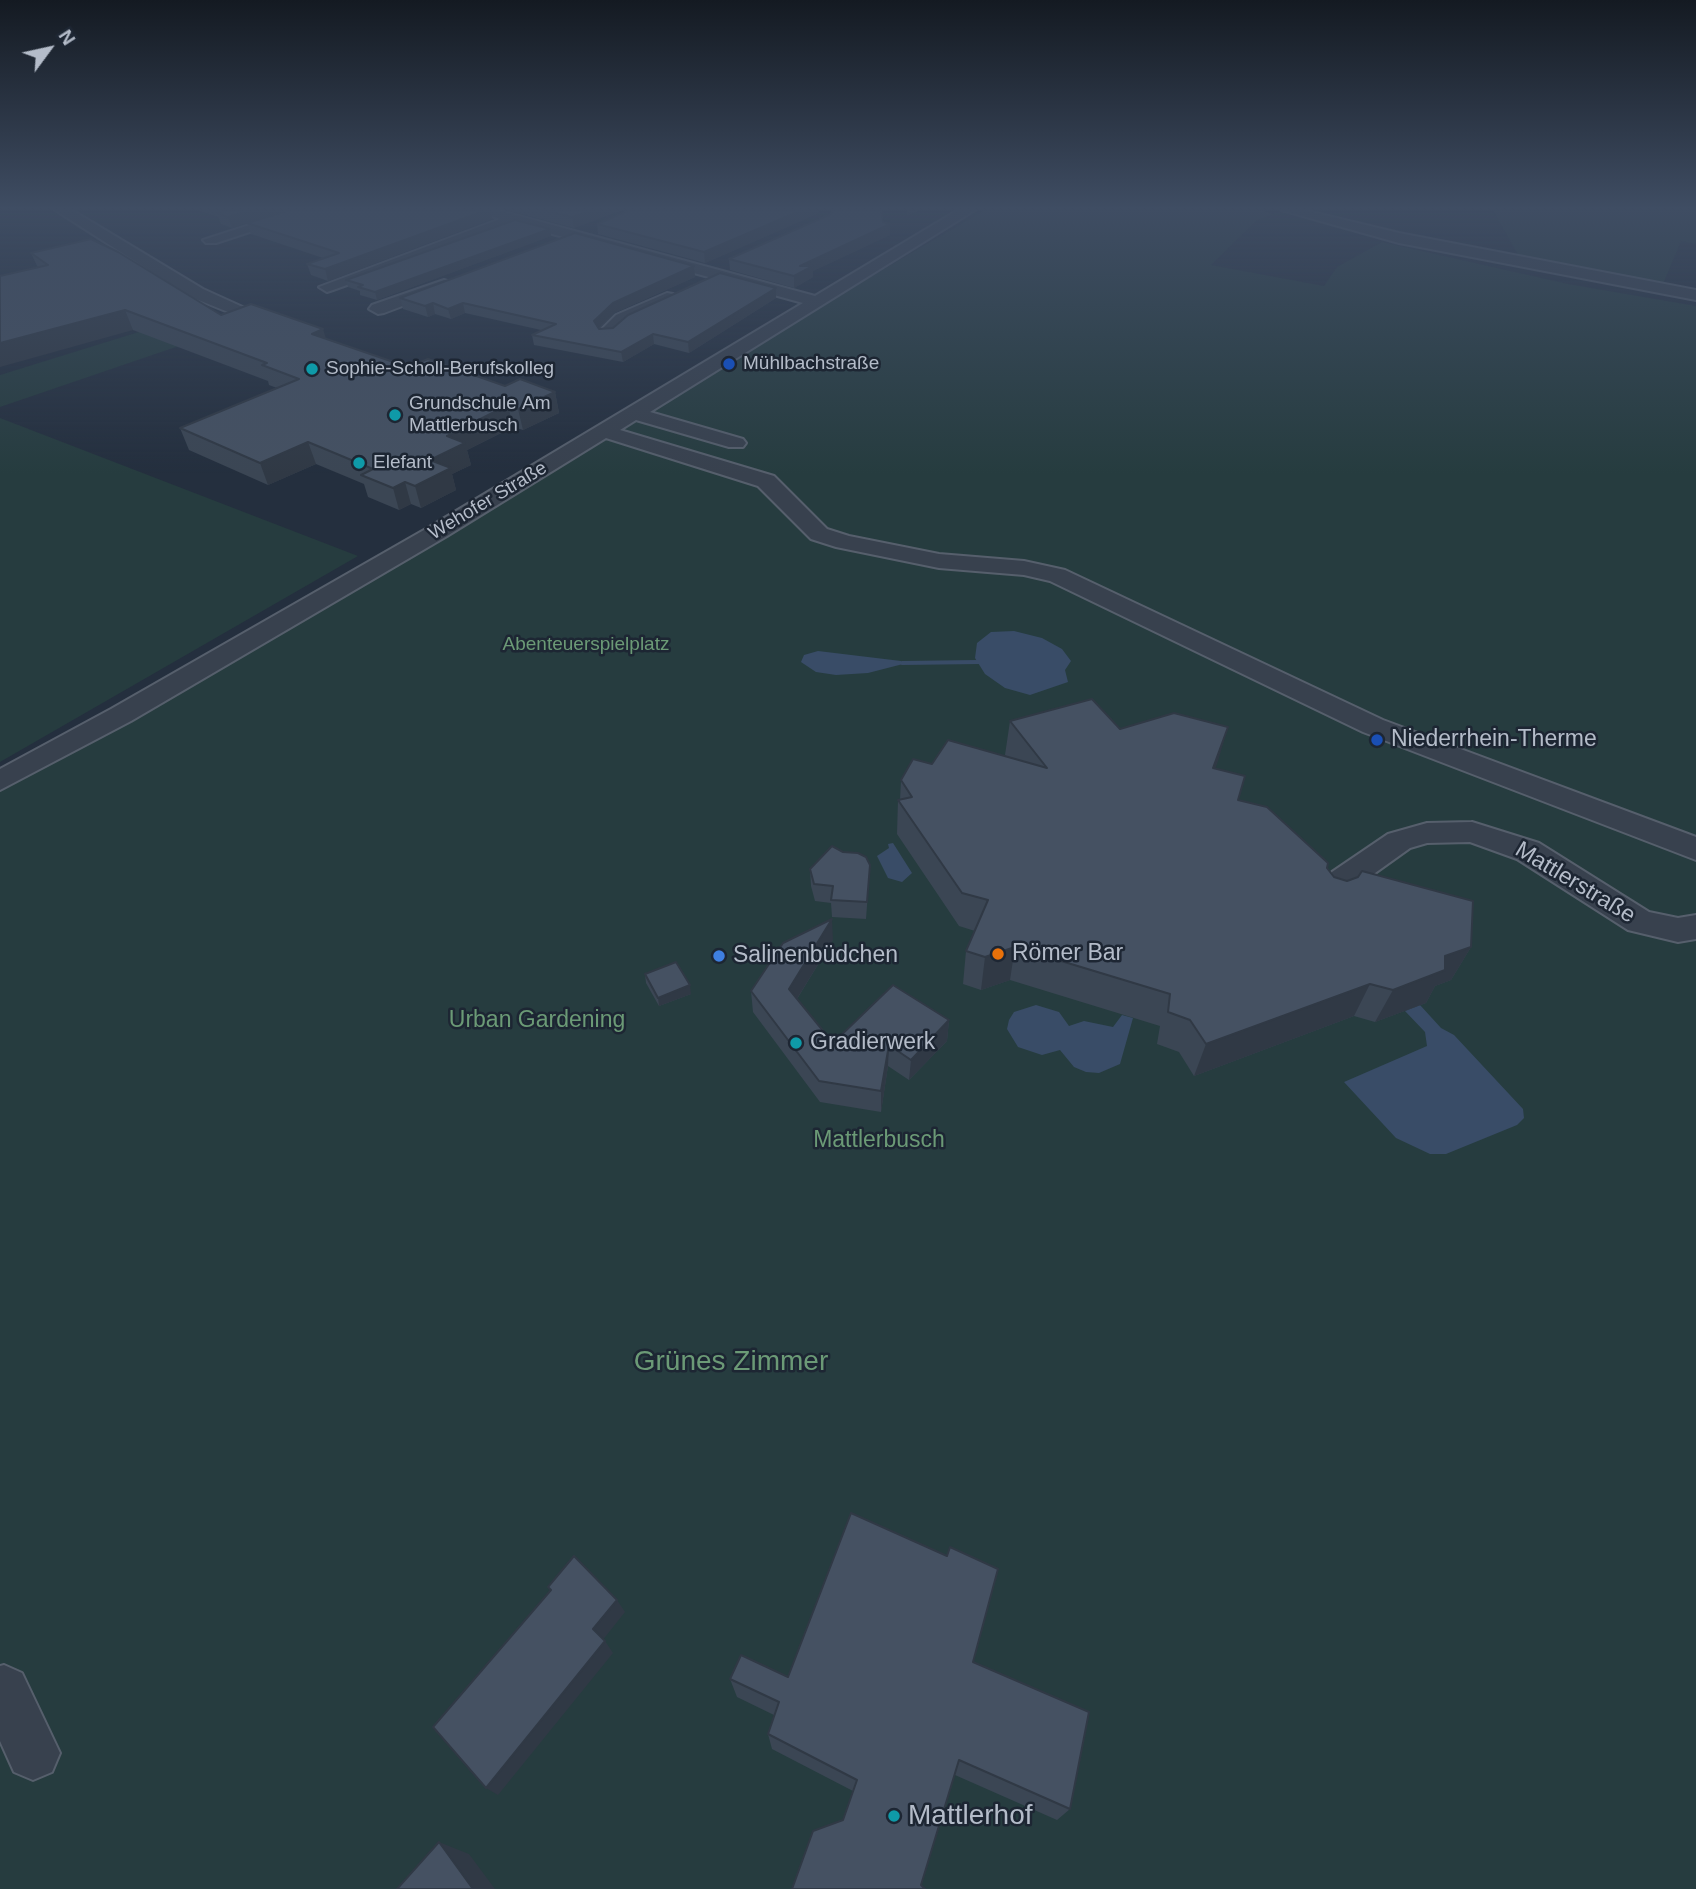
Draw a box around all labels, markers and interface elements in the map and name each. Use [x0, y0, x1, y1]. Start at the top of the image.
north arrow [14, 14, 84, 84]
text: N [54, 26, 80, 49]
place label: Mühlbachstraße [743, 353, 879, 375]
marker: Mühlbachstraße [721, 356, 737, 372]
place label: Sophie-Scholl-Berufskolleg [326, 358, 554, 380]
marker: Sophie-Scholl-Berufskolleg [304, 361, 320, 377]
place label: Grundschule Am Mattlerbusch [409, 393, 551, 437]
marker: Grundschule Am Mattlerbusch [387, 407, 403, 423]
place label: Elefant [373, 452, 432, 474]
marker: Elefant [351, 455, 367, 471]
street label: Wehofer Straße [425, 457, 551, 545]
park label: Abenteuerspielplatz [503, 634, 669, 656]
place label: Niederrhein-Therme [1391, 726, 1597, 754]
marker: Niederrhein-Therme [1369, 732, 1385, 748]
street label: Mattlerstraße [1510, 836, 1640, 930]
place label: Römer Bar [1012, 940, 1123, 968]
place label: Salinenbüdchen [733, 942, 898, 970]
marker: Römer Bar [990, 946, 1006, 962]
marker: Salinenbüdchen [711, 948, 727, 964]
park label: Urban Gardening [449, 1007, 625, 1035]
place label: Gradierwerk [810, 1029, 935, 1057]
marker: Gradierwerk [788, 1035, 804, 1051]
park label: Mattlerbusch [813, 1127, 945, 1155]
park label: Grünes Zimmer [634, 1345, 828, 1379]
place label: Mattlerhof [908, 1799, 1032, 1833]
marker: Mattlerhof [886, 1808, 902, 1824]

